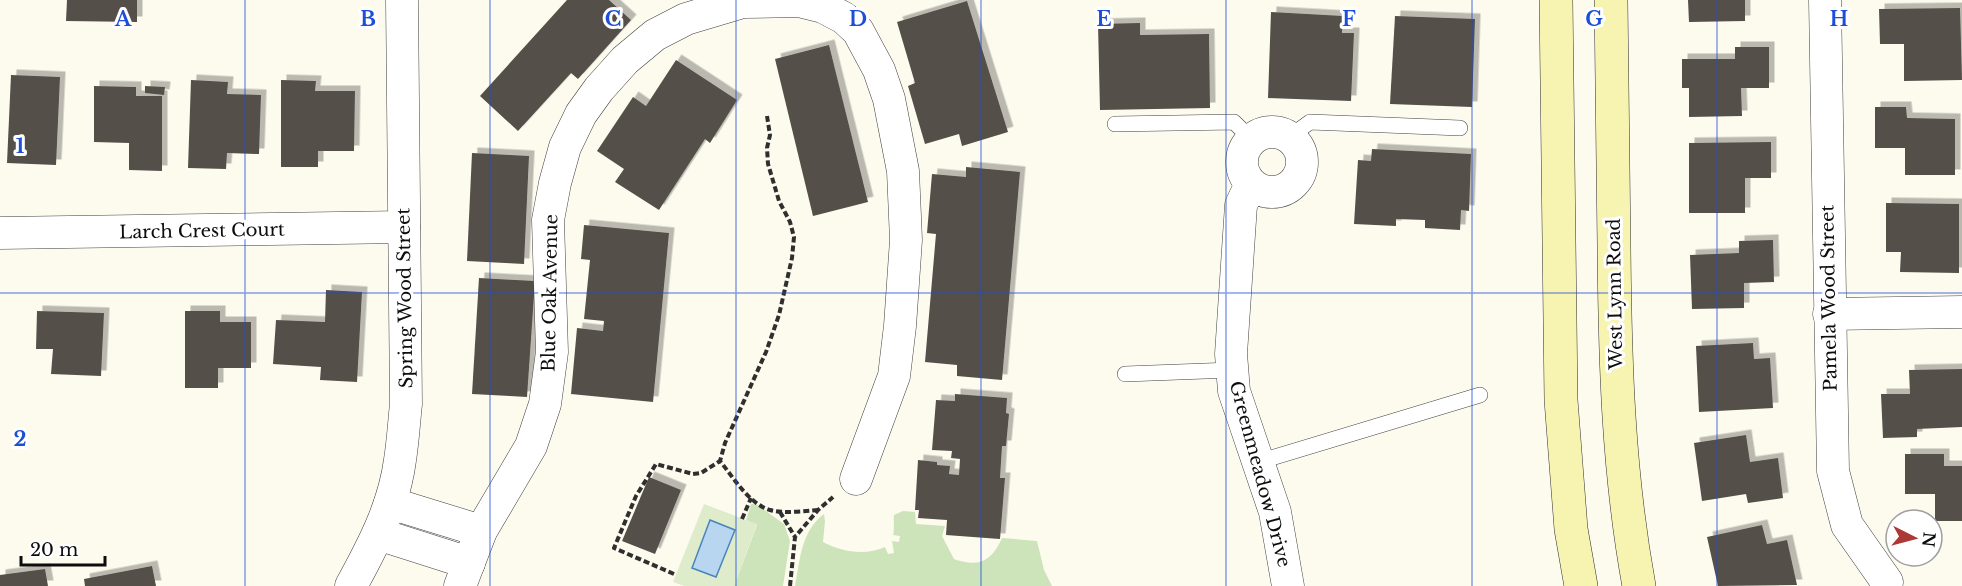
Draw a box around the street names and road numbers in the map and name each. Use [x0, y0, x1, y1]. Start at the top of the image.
street label: Pamela Wood Street [1816, 204, 1842, 391]
street label: Spring Wood Street [392, 207, 418, 389]
street label: Blue Oak Avenue [538, 214, 562, 372]
street label: West Lynn Road [1603, 218, 1627, 371]
street label: Larch Crest Court [119, 219, 285, 243]
street label: Greenmeadow Drive [1225, 379, 1295, 569]

